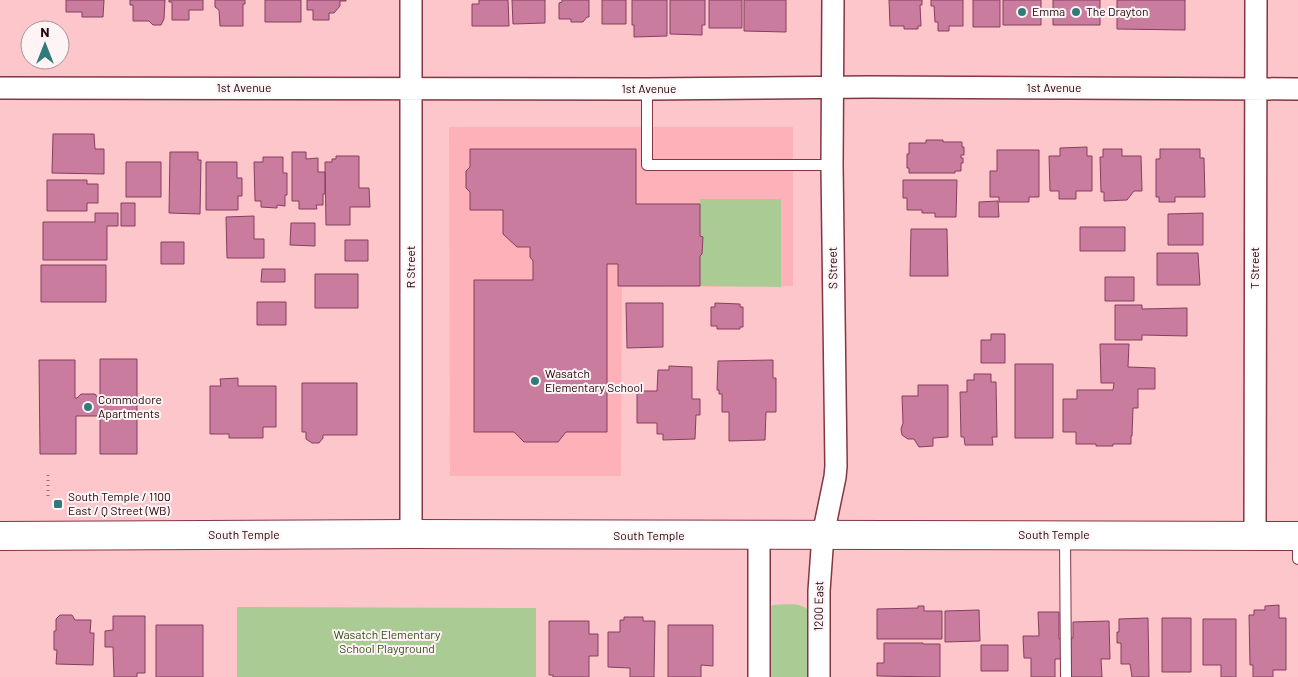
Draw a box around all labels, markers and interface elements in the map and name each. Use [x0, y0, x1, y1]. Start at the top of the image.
place label: Emma [1032, 4, 1065, 18]
place label: The Drayton [1086, 4, 1149, 18]
marker: Emma [1016, 6, 1028, 18]
marker: The Drayton [1070, 6, 1082, 18]
north arrow [20, 20, 70, 70]
text: N [40, 23, 50, 40]
street label: 1st Avenue [217, 80, 271, 94]
street label: 1st Avenue [1027, 80, 1081, 94]
street label: 1st Avenue [622, 81, 676, 95]
street label: R Street [403, 246, 417, 288]
street label: S Street [825, 247, 839, 289]
street label: T Street [1247, 247, 1261, 289]
place label: Wasatch Elementary School [545, 366, 643, 394]
marker: Wasatch Elementary School [529, 375, 541, 387]
place label: Commodore Apartments [98, 392, 162, 420]
marker: Commodore Apartments [82, 401, 94, 413]
place label: South Temple / 1100 East / Q Street (WB) [68, 489, 171, 517]
marker: South Temple / 1100 East / Q Street (WB) [52, 498, 64, 510]
street label: South Temple [208, 527, 280, 541]
street label: South Temple [1018, 527, 1090, 541]
street label: South Temple [613, 528, 685, 542]
street label: 1200 East [811, 581, 825, 631]
park label: Wasatch Elementary School Playground [333, 627, 441, 655]

